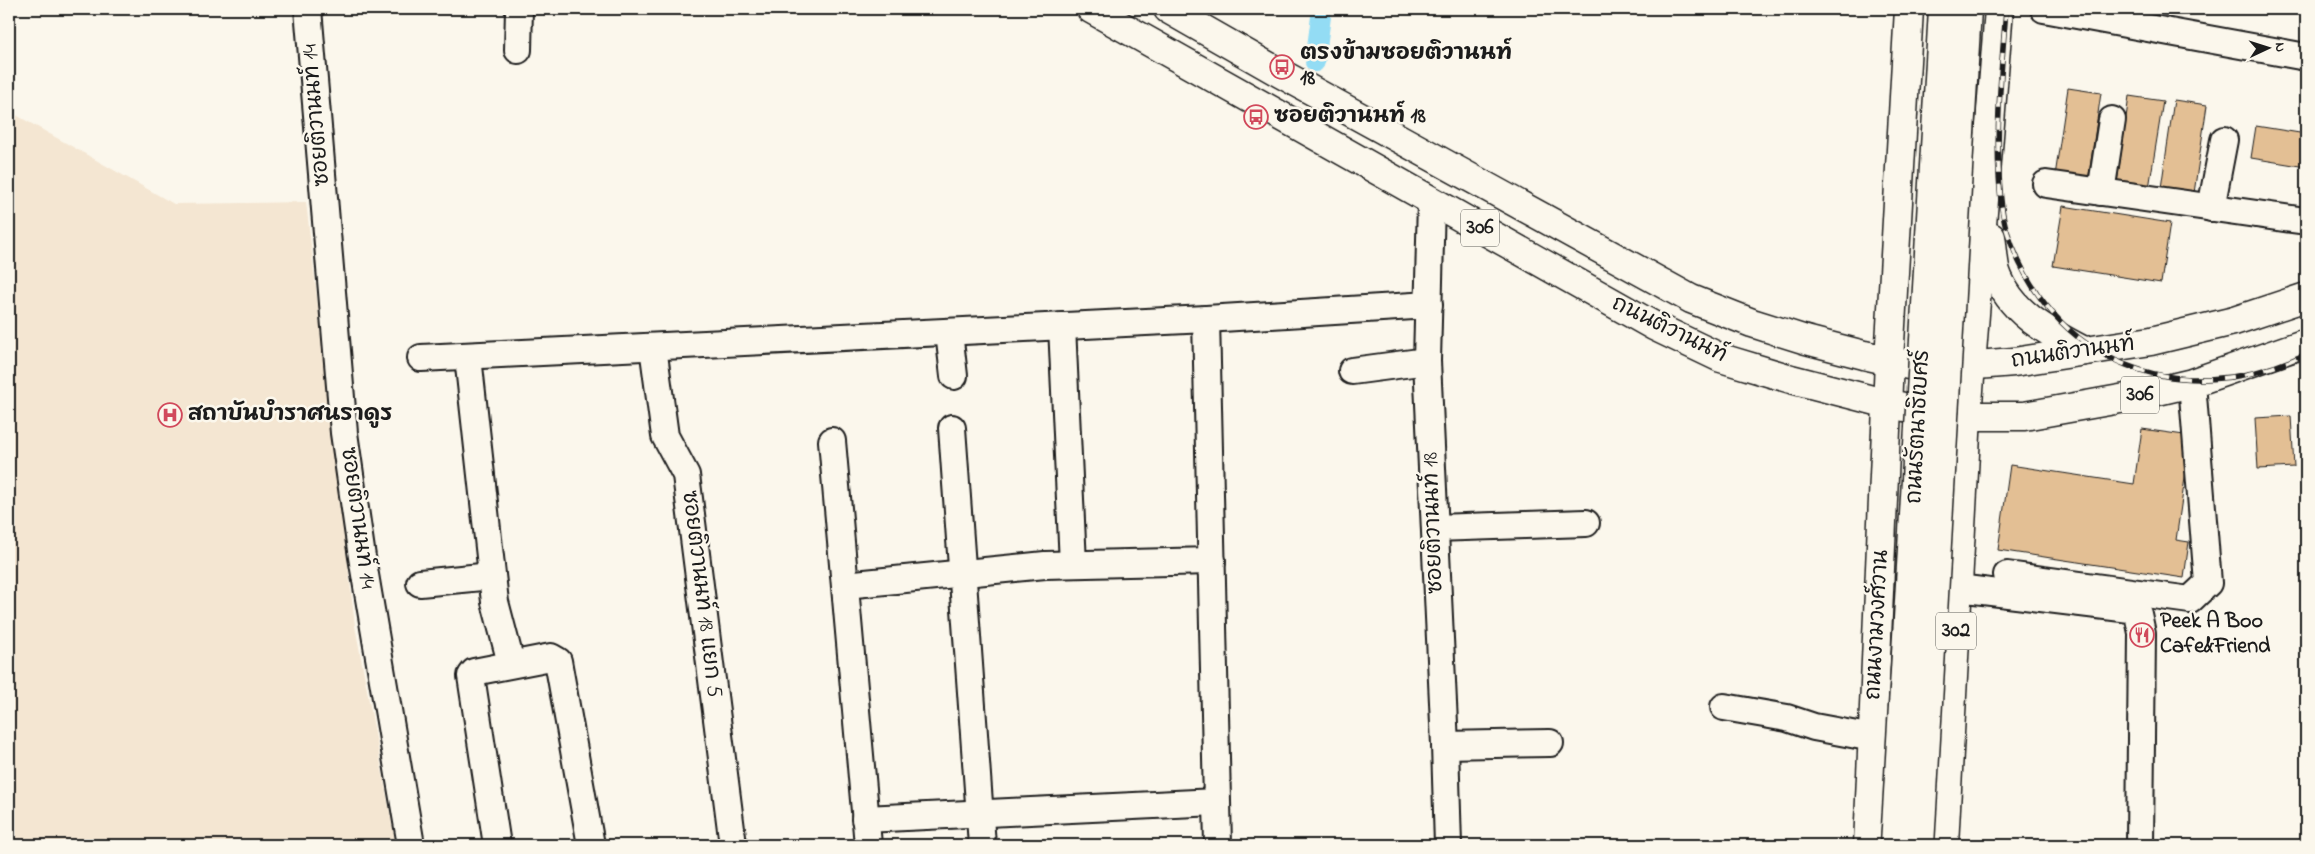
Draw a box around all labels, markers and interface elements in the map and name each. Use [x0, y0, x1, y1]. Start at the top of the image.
north arrow [2242, 22, 2292, 72]
place label: ตรงข้ามซอยติวานนท์ 18 [1300, 37, 1512, 95]
street label: ซอยติวานนท์ 14 [294, 42, 339, 188]
text: N [2269, 42, 2290, 53]
bus stop icon: ตรงข้ามซอยติวานนท์ 18 [1269, 54, 1295, 80]
place label: ซอยติวานนท์ 18 [1274, 100, 1427, 133]
bus stop icon: ซอยติวานนท์ 18 [1243, 104, 1269, 130]
road number: 306 [1461, 210, 1499, 247]
street label: ถนนติวานนท์ [1606, 287, 1733, 372]
street label: ถนนติวานนท์ [2009, 327, 2137, 378]
street label: ถนนรัตนาธิเบศร์ [1898, 349, 1939, 505]
road number: 306 [2121, 376, 2159, 414]
place label: สถาบันบำราศนราดูร [188, 398, 392, 431]
hospital icon: สถาบันบำราศนราดูร [157, 402, 183, 428]
street label: ซอยติวานนท์ 14 [331, 445, 384, 591]
street label: ซอยติวานนท์ 18 [1415, 451, 1452, 595]
street label: ซอยติวานนท์ 18 แยก 5 [672, 489, 731, 699]
street label: ถนนงามวงศ์วาน [1857, 549, 1898, 701]
place label: Peek A Boo Cafe&Friend [2160, 606, 2271, 663]
road number: 302 [1936, 612, 1976, 650]
restaurant icon: Peek A Boo Cafe&Friend [2129, 622, 2155, 648]

